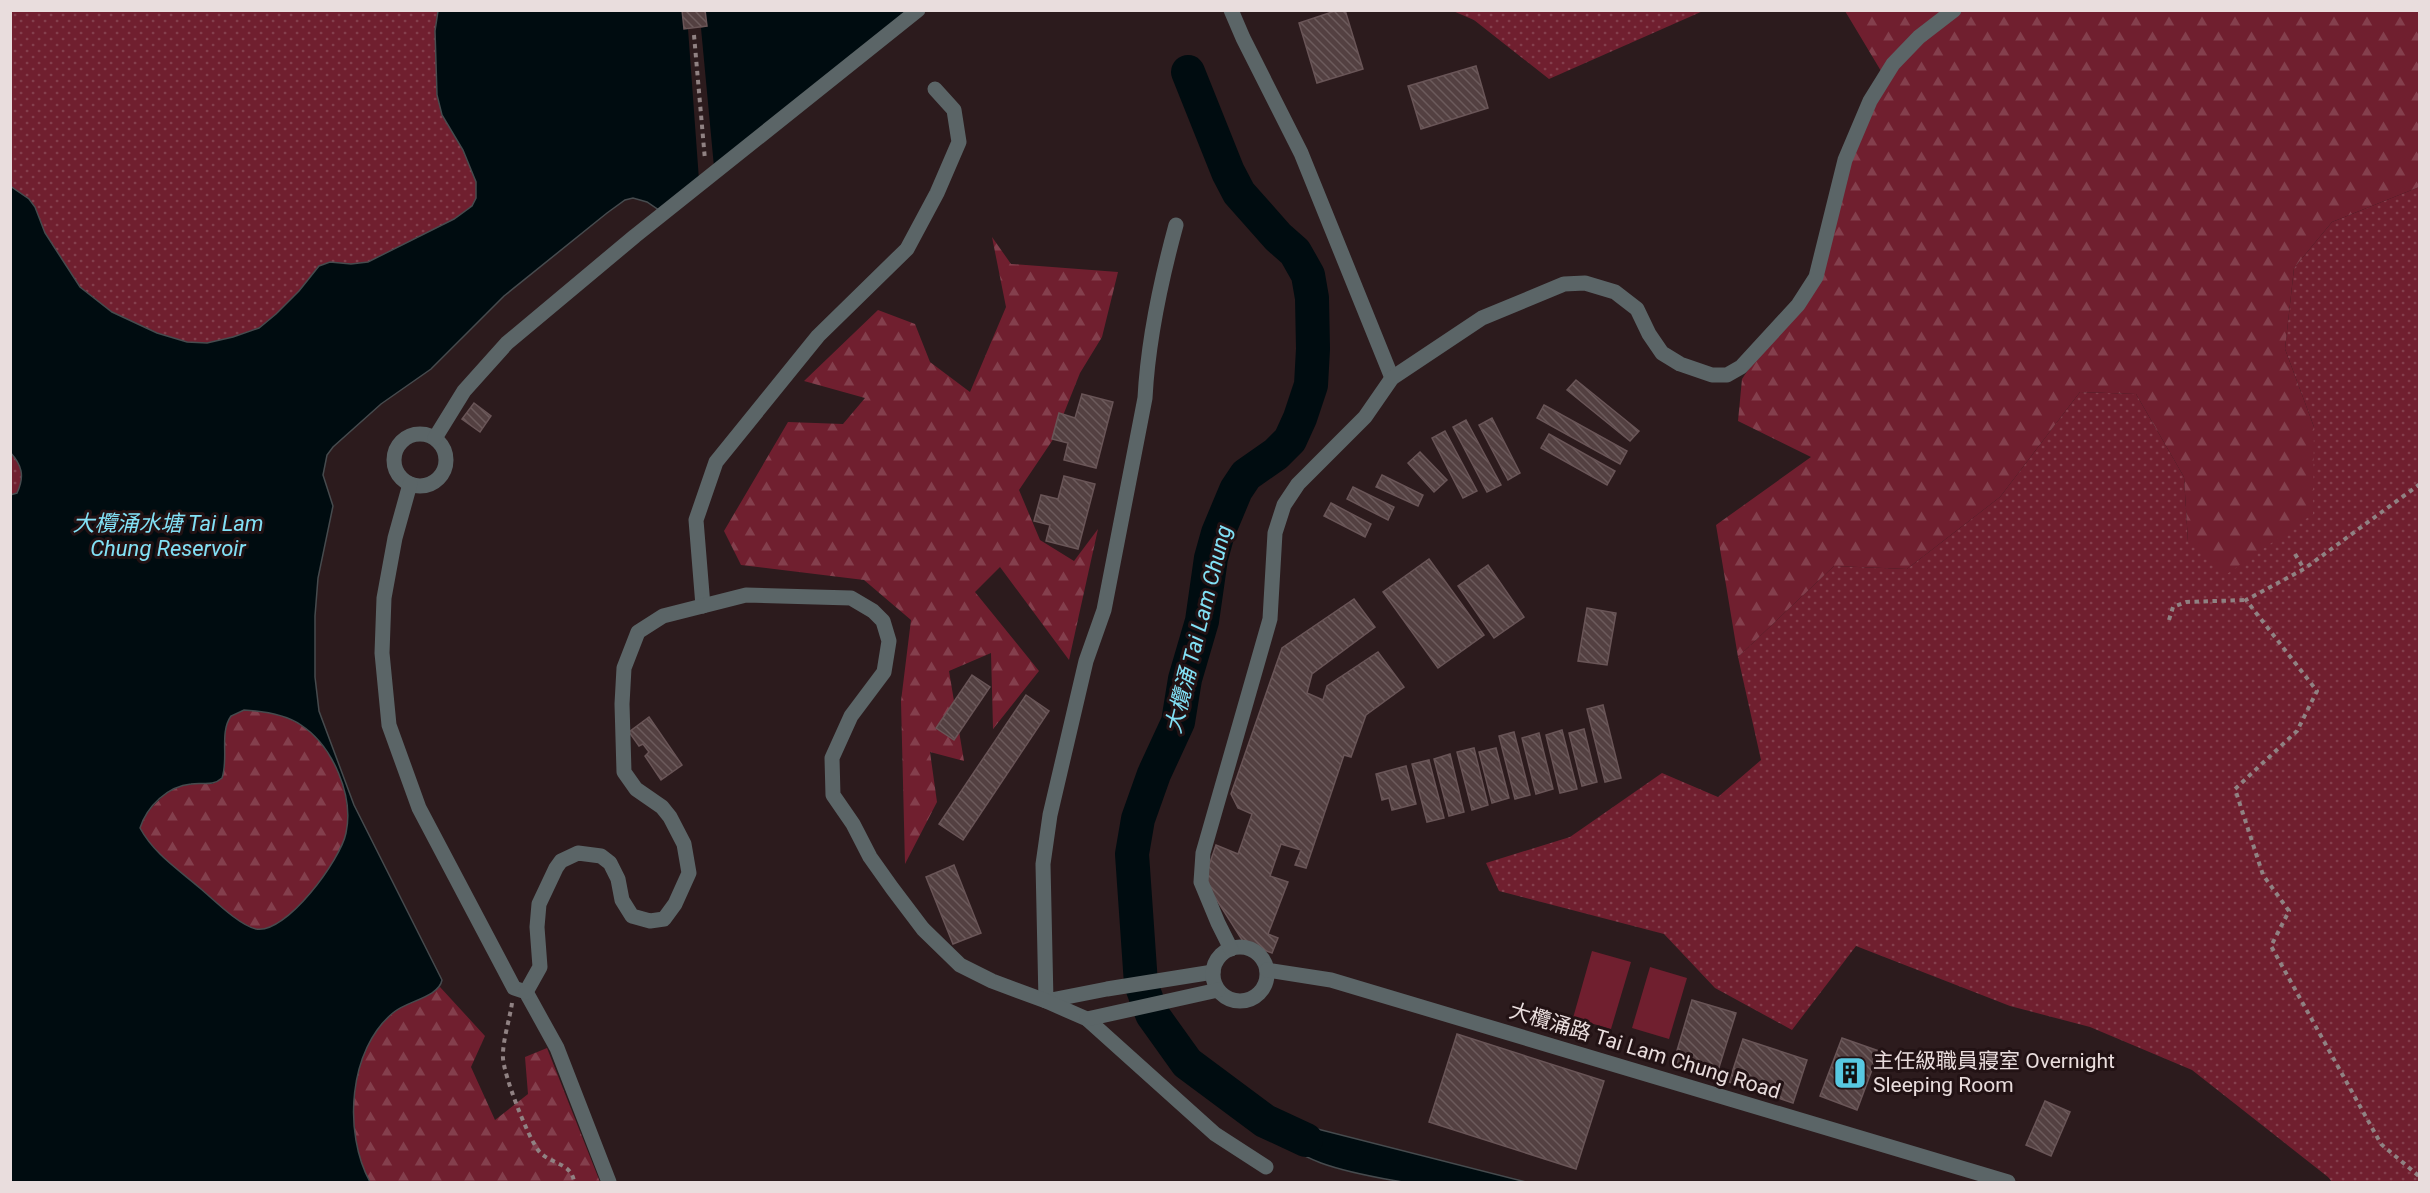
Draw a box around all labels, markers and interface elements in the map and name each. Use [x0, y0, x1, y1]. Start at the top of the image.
water label: 大欖涌水塘 Tai Lam Chung Reservoir [73, 511, 263, 561]
water label: 大欖涌 Tai Lam Chung [1161, 522, 1236, 736]
street label: 大欖涌路 Tai Lam Chung Road [1507, 998, 1783, 1104]
place label: 主任級職員寢室 Overnight Sleeping Room [1873, 1049, 2115, 1097]
building icon: 主任級職員寢室 Overnight Sleeping Room [1832, 1055, 1868, 1091]

